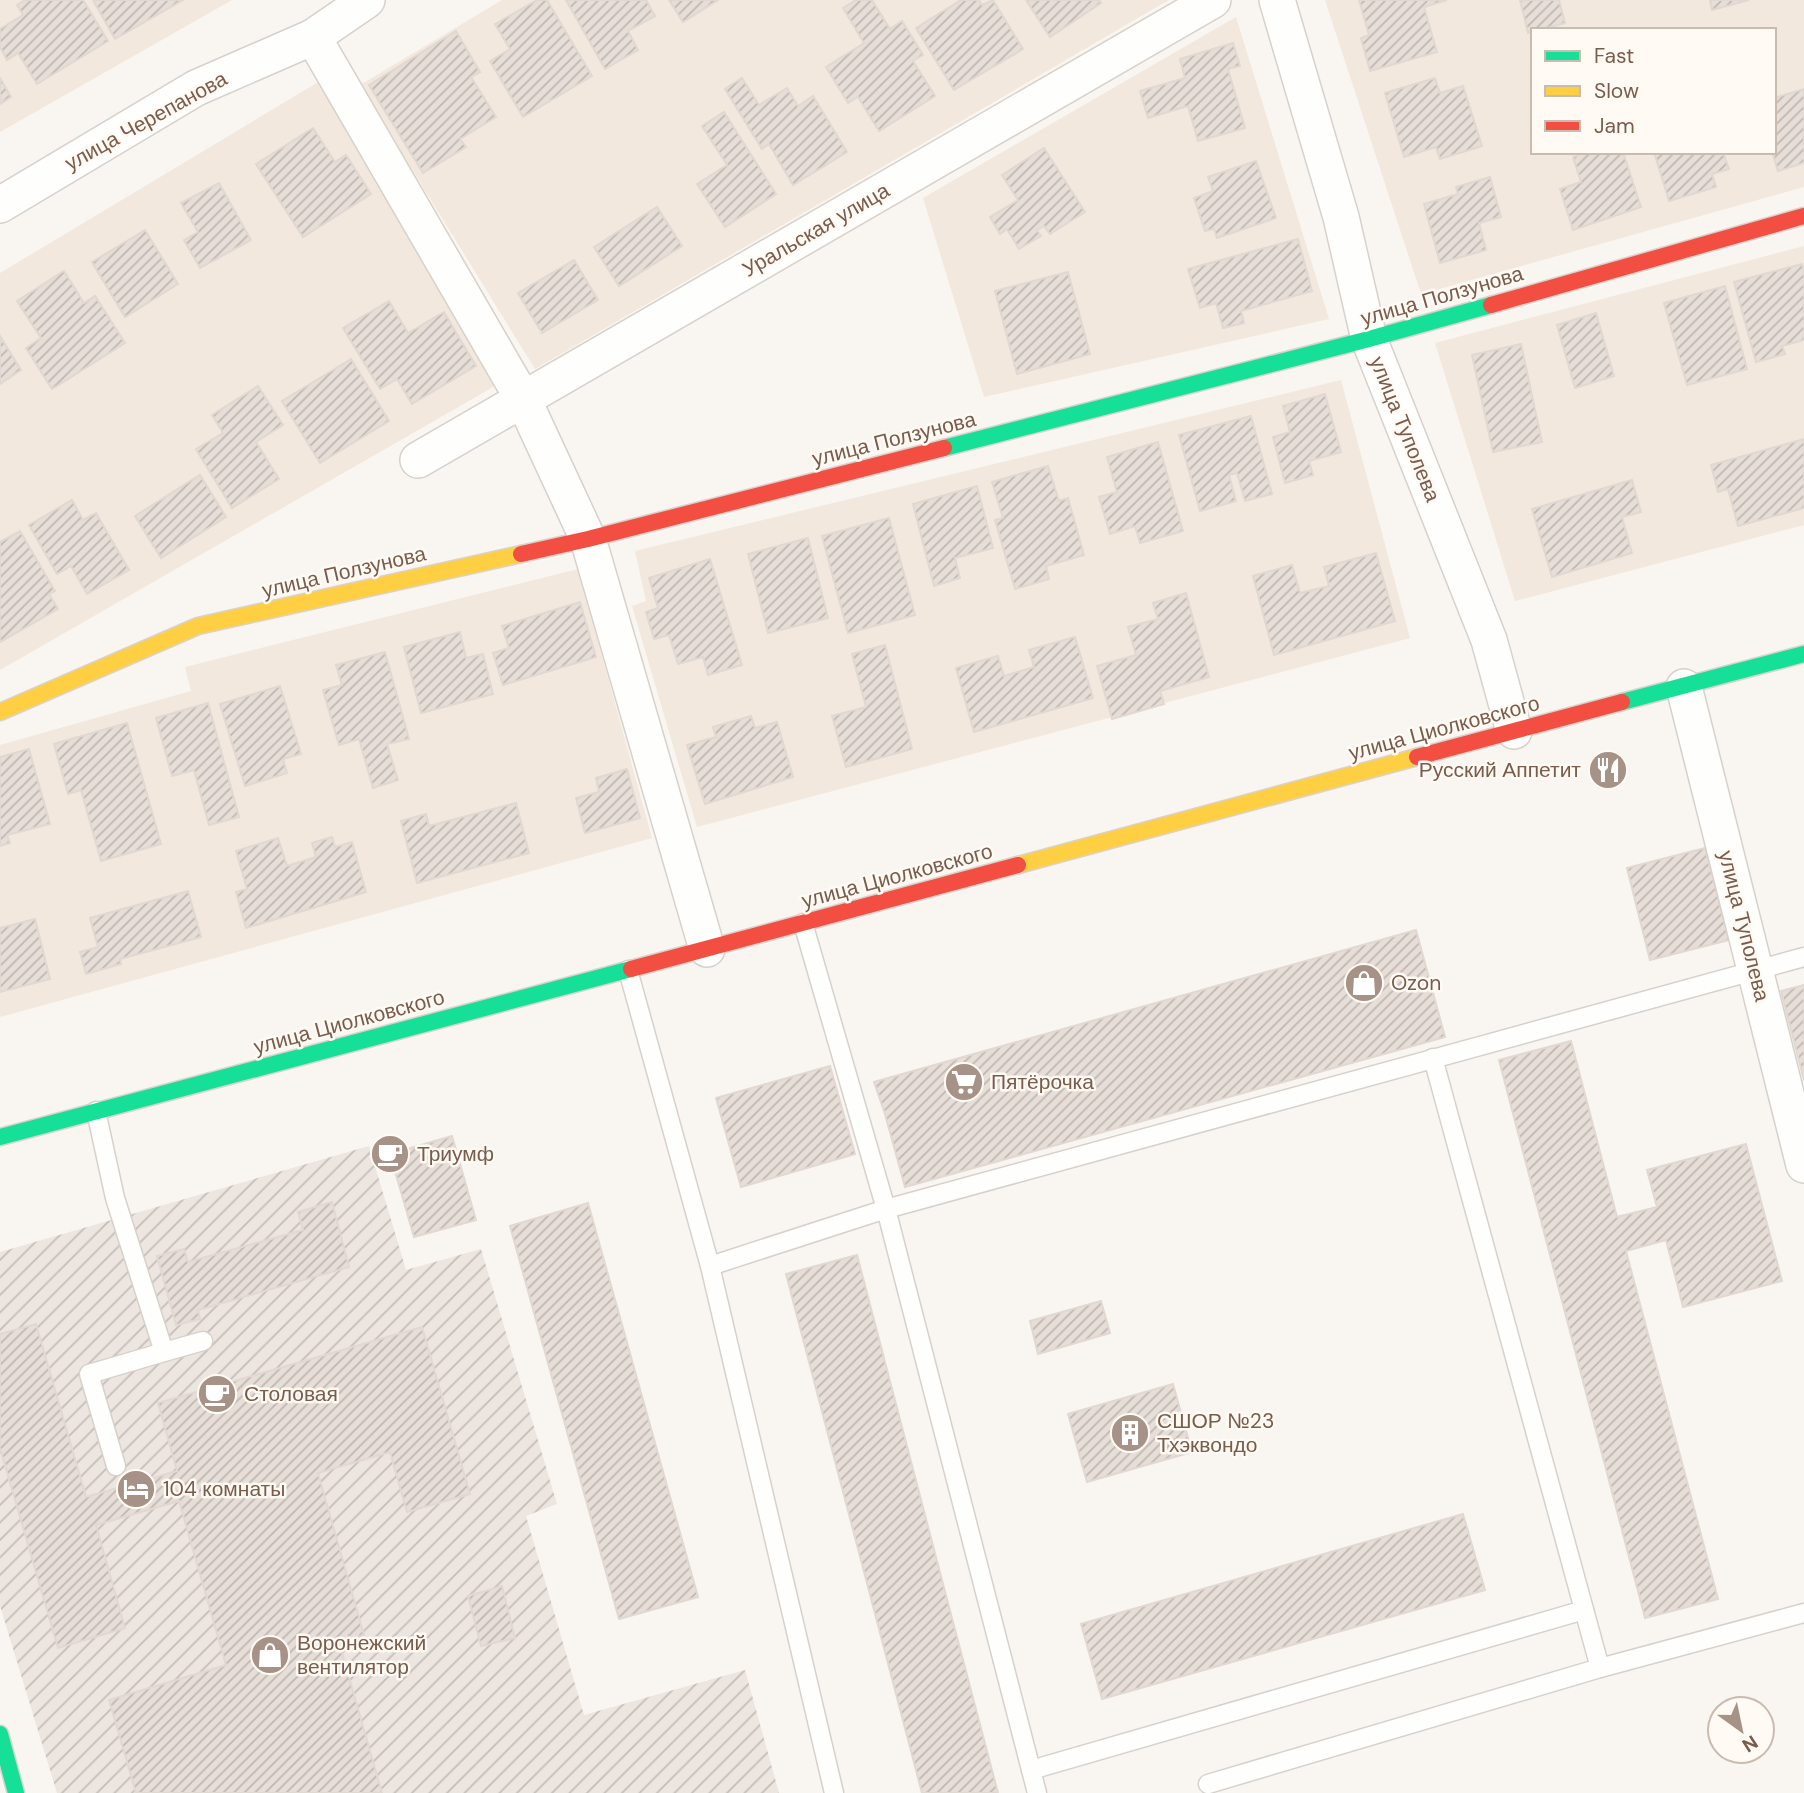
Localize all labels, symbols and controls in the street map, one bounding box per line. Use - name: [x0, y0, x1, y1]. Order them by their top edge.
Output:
- legend: [1531, 28, 1776, 154]
- text: Fast: [1594, 42, 1634, 70]
- street label: улица Черепанова: [60, 65, 232, 177]
- text: Slow: [1594, 77, 1639, 105]
- text: Jam: [1594, 112, 1635, 140]
- street label: Уральская улица: [737, 176, 895, 283]
- street label: улица Ползунова: [1358, 259, 1527, 333]
- street label: улица Туполева: [1363, 352, 1447, 506]
- street label: улица Ползунова: [809, 405, 979, 473]
- street label: улица Ползунова: [259, 539, 429, 604]
- street label: улица Циолковского: [1345, 689, 1543, 767]
- restaurant icon: Русский Аппетит: [1587, 749, 1629, 791]
- place label: Русский Аппетит: [1419, 756, 1581, 784]
- street label: улица Циолковского: [798, 837, 996, 915]
- street label: улица Туполева: [1712, 848, 1776, 1005]
- shop icon: Ozon: [1343, 962, 1385, 1004]
- place label: Ozon: [1391, 969, 1441, 997]
- street label: улица Циолковского: [250, 983, 448, 1061]
- supermarket icon: Пятёрочка: [943, 1061, 985, 1103]
- place label: Пятёрочка: [991, 1068, 1094, 1096]
- cafe icon: Триумф: [369, 1133, 411, 1175]
- place label: Триумф: [417, 1140, 494, 1168]
- cafe icon: Столовая: [196, 1373, 238, 1415]
- place label: Столовая: [244, 1380, 338, 1408]
- place label: СШОР №23 Тхэквондо: [1157, 1407, 1274, 1459]
- building icon: СШОР №23 Тхэквондо: [1109, 1412, 1151, 1454]
- hotel icon: 104 комнаты: [115, 1468, 157, 1510]
- place label: 104 комнаты: [163, 1475, 285, 1503]
- place label: Воронежский вентилятор: [297, 1629, 426, 1681]
- shop icon: Воронежский вентилятор: [249, 1634, 291, 1676]
- north arrow: [1706, 1695, 1776, 1765]
- text: N: [1737, 1730, 1763, 1758]

